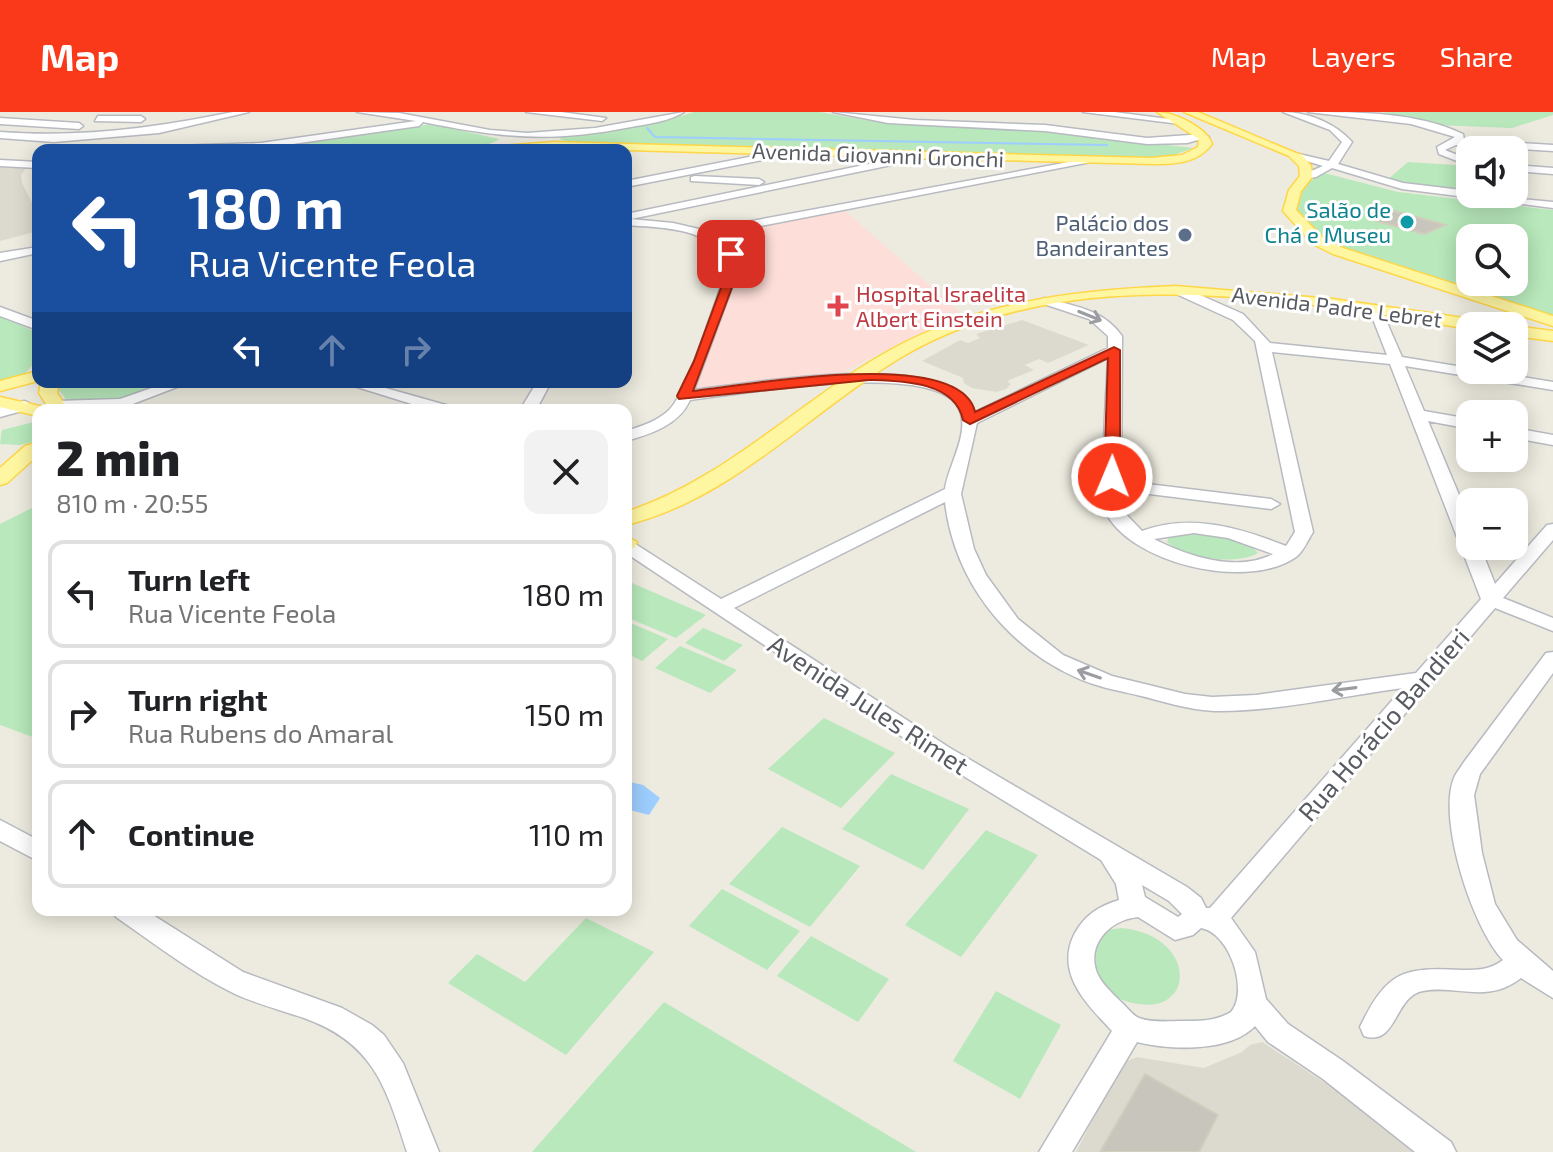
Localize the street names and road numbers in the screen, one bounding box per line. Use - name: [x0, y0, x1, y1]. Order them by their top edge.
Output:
- street label: Avenida Giovanni Gronchi: [752, 137, 1004, 171]
- street label: Avenida Padre Lebret: [1230, 280, 1444, 332]
- street label: Rua Horácio Bandieri: [1291, 621, 1475, 827]
- street label: Avenida Jules Rimet: [763, 628, 975, 780]

